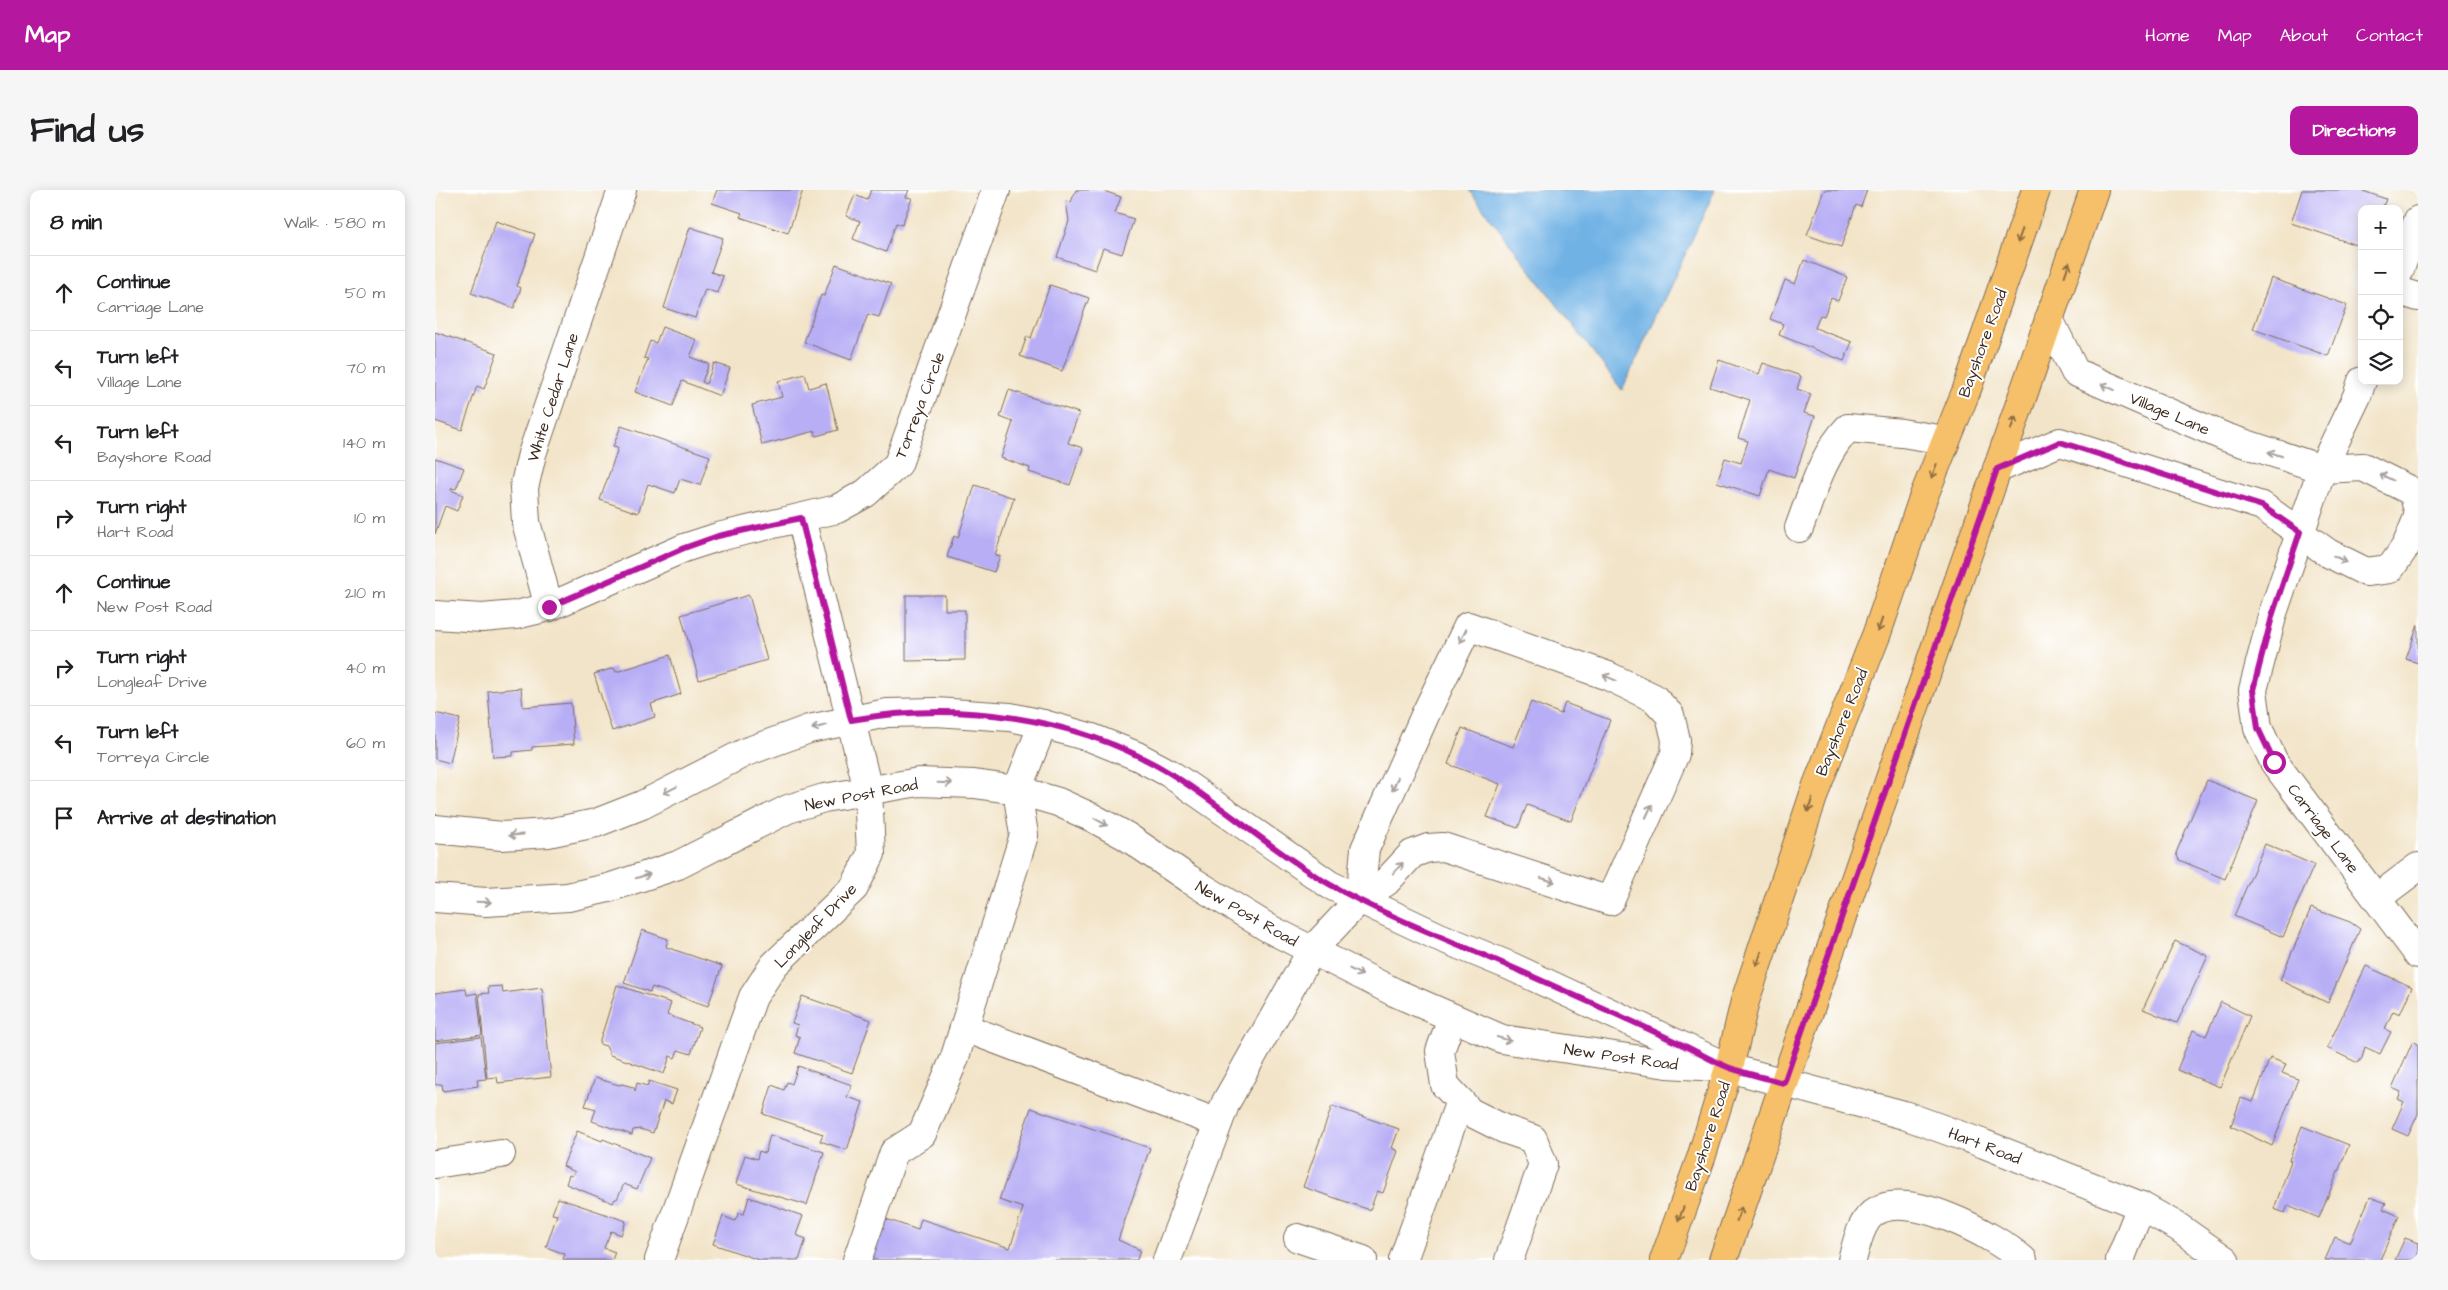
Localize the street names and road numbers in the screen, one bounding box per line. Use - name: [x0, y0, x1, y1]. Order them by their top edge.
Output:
- street label: Bayshore Road: [1953, 286, 2014, 401]
- street label: White Cedar Lane: [522, 330, 584, 465]
- street label: Torreya Circle: [890, 349, 951, 462]
- street label: Village Lane: [2126, 387, 2213, 442]
- street label: Bayshore Road: [1810, 665, 1874, 780]
- street label: New Post Road: [803, 773, 920, 817]
- street label: Carriage Lane: [2281, 779, 2364, 879]
- street label: New Post Road: [1191, 876, 1302, 952]
- street label: Longleaf Drive: [770, 878, 863, 974]
- street label: New Post Road: [1562, 1038, 1679, 1076]
- street label: Bayshore Road: [1680, 1079, 1737, 1194]
- street label: Hart Road: [1945, 1122, 2024, 1170]

